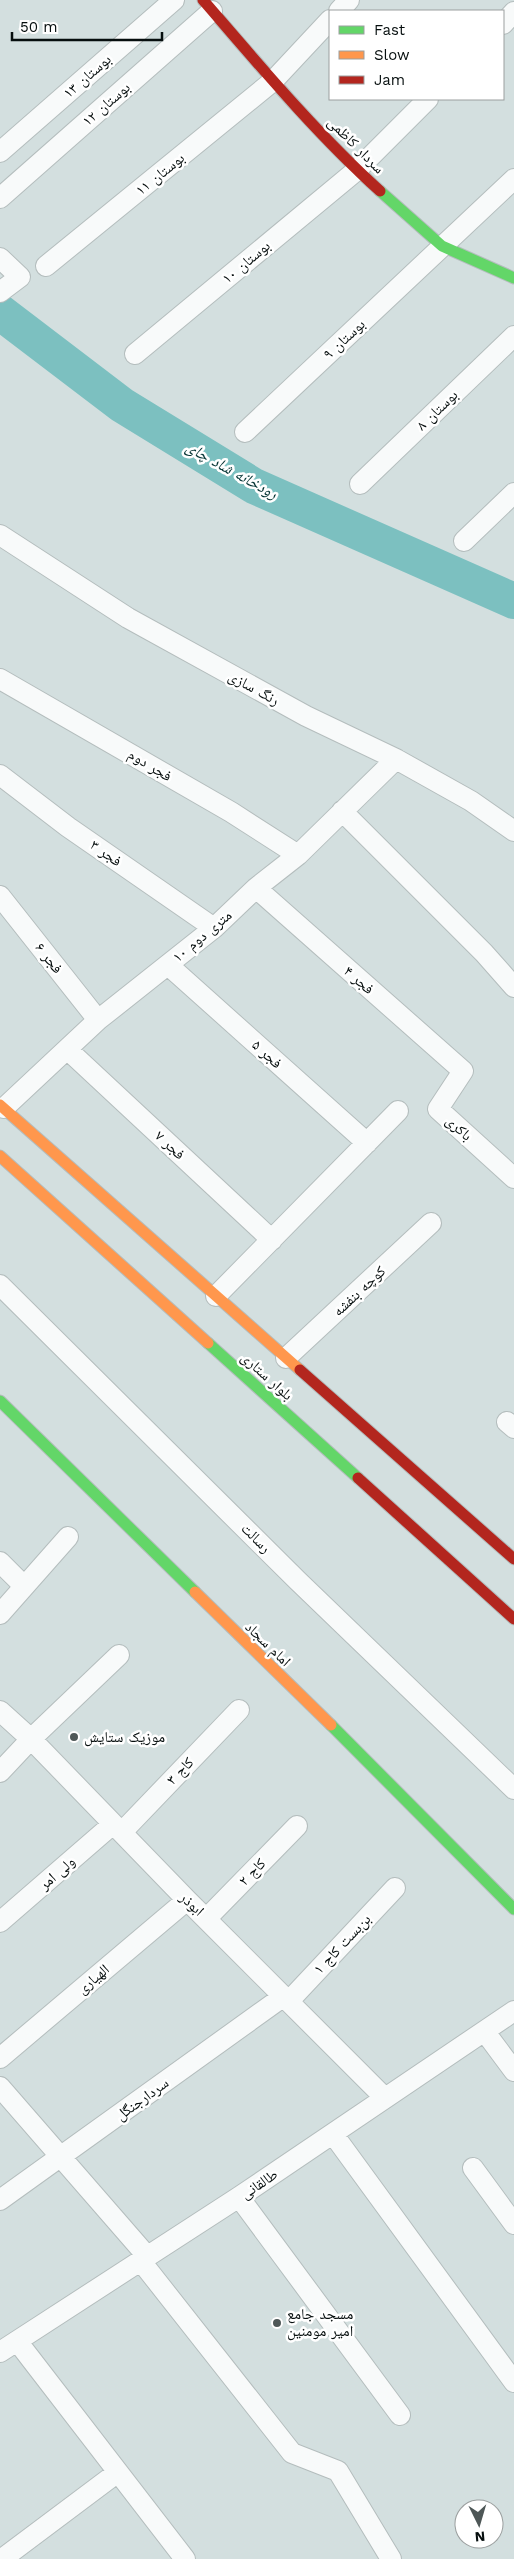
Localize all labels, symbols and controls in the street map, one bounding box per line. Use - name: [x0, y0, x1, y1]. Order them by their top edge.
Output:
- scale bar: [12, 10, 162, 42]
- legend: [329, 10, 504, 100]
- text: 50 m: [20, 18, 57, 36]
- text: Fast: [374, 21, 406, 39]
- text: Slow: [374, 46, 410, 64]
- street label: بوستان ۱۳: [59, 50, 115, 102]
- text: Jam: [374, 71, 405, 89]
- street label: بوستان ۱۲: [78, 78, 134, 130]
- street label: سردار کاظمی: [323, 113, 388, 178]
- street label: بوستان ۱۱: [132, 149, 189, 200]
- street label: بوستان ۱۰: [218, 237, 274, 288]
- street label: بوستان ۹: [319, 315, 369, 364]
- street label: بوستان ۸: [412, 386, 462, 435]
- water label: رودخانه شاد چای: [182, 437, 281, 504]
- street label: رنگ سازی: [225, 667, 283, 710]
- street label: فجر دوم: [124, 745, 175, 786]
- street label: فجر ۳: [87, 836, 125, 870]
- street label: ۱۰ متری دوم: [169, 906, 236, 967]
- street label: فجر ۶: [31, 939, 67, 977]
- street label: فجر ۴: [340, 962, 378, 998]
- street label: فجر ۵: [248, 1036, 286, 1072]
- street label: باکری: [441, 1111, 476, 1145]
- street label: فجر ۷: [151, 1127, 189, 1163]
- street label: کوچه بنفشه: [329, 1262, 389, 1320]
- street label: بلوار ستاری: [237, 1348, 297, 1405]
- street label: رسالت: [237, 1519, 275, 1557]
- street label: امام سجاد: [241, 1618, 295, 1671]
- place label: موزیک ستایش: [84, 1728, 165, 1747]
- marker: موزیک ستایش: [68, 1731, 80, 1743]
- street label: کاج ۳: [163, 1753, 198, 1789]
- street label: ولی امر: [34, 1852, 79, 1895]
- street label: کاج ۲: [235, 1854, 270, 1890]
- street label: ابوذر: [175, 1888, 208, 1920]
- street label: بن‌بست کاج ۱: [310, 1910, 375, 1979]
- street label: الهیاری: [73, 1960, 113, 1998]
- street label: سردارجنگل: [112, 2074, 173, 2125]
- street label: طالقانی: [237, 2165, 282, 2204]
- place label: مسجد جامع امیر مومنین: [287, 2305, 353, 2341]
- marker: مسجد جامع امیر مومنین: [271, 2317, 283, 2329]
- north arrow: [454, 2499, 504, 2549]
- text: N: [474, 2529, 486, 2545]

